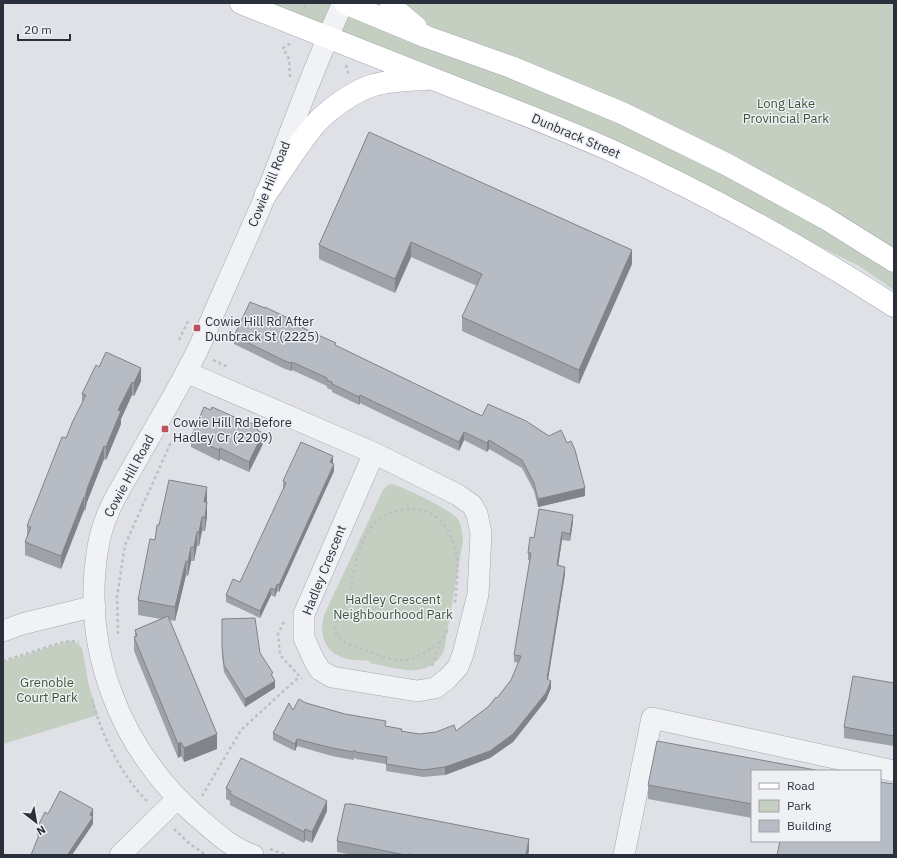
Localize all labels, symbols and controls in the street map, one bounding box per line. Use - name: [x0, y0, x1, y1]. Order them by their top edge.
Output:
- scale bar: [18, 16, 70, 42]
- text: 20 m: [24, 22, 52, 37]
- park label: Long Lake Provincial Park: [743, 95, 829, 127]
- street label: Dunbrack Street: [529, 110, 623, 162]
- street label: Cowie Hill Road: [244, 139, 294, 229]
- place label: Cowie Hill Rd After Dunbrack St (2225): [205, 313, 319, 345]
- marker: Cowie Hill Rd After Dunbrack St (2225): [192, 323, 202, 333]
- place label: Cowie Hill Rd Before Hadley Cr (2209): [173, 414, 292, 446]
- marker: Cowie Hill Rd Before Hadley Cr (2209): [160, 424, 170, 434]
- street label: Cowie Hill Road: [100, 432, 158, 520]
- street label: Hadley Crescent: [298, 522, 350, 618]
- park label: Hadley Crescent Neighbourhood Park: [333, 591, 453, 623]
- park label: Grenoble Court Park: [16, 674, 78, 706]
- legend: [751, 770, 881, 842]
- text: Road: [787, 778, 815, 793]
- text: Park: [787, 798, 812, 813]
- north arrow: [16, 802, 56, 842]
- text: Building: [787, 818, 832, 833]
- text: N: [34, 823, 48, 839]

